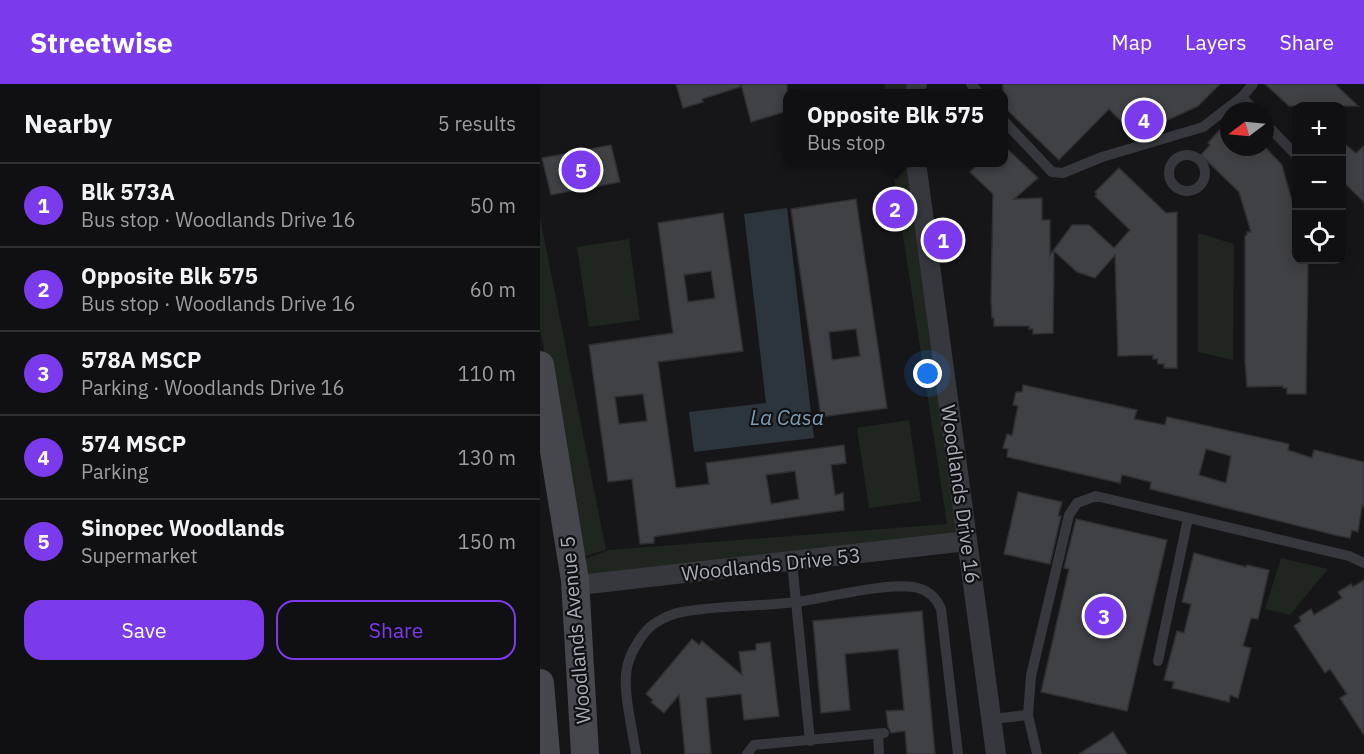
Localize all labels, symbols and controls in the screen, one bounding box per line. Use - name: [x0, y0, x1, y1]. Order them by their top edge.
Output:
- text: Streetwise: [30, 24, 173, 61]
- text: Map: [1112, 28, 1152, 56]
- text: Layers: [1185, 28, 1247, 56]
- text: Share: [1280, 28, 1334, 56]
- popup: [783, 89, 1008, 167]
- pin: 4: [1124, 98, 1164, 142]
- text: Opposite Blk 575: [807, 100, 984, 129]
- north arrow: [1220, 102, 1274, 156]
- map controls: [1292, 102, 1346, 264]
- button: +: [1292, 102, 1346, 156]
- text: Nearby: [24, 106, 112, 140]
- text: 5 results: [438, 110, 516, 137]
- text: Bus stop: [807, 129, 885, 156]
- pin: 5: [562, 148, 600, 193]
- button: −: [1292, 156, 1346, 210]
- text: Blk 573A: [81, 177, 175, 206]
- pin: 2: [876, 186, 914, 232]
- text: 1: [38, 192, 50, 219]
- text: 50 m: [470, 192, 516, 219]
- text: Bus stop · Woodlands Drive 16: [81, 206, 355, 233]
- button: locate: [1292, 210, 1346, 264]
- pin: 1: [924, 218, 962, 262]
- text: Opposite Blk 575: [81, 261, 258, 290]
- text: 2: [38, 276, 50, 303]
- text: 60 m: [470, 276, 516, 303]
- text: Bus stop · Woodlands Drive 16: [81, 290, 355, 317]
- text: 578A MSCP: [81, 345, 201, 374]
- your location: [913, 359, 942, 388]
- text: 3: [38, 360, 50, 387]
- text: 110 m: [458, 360, 516, 387]
- text: Parking · Woodlands Drive 16: [81, 374, 345, 401]
- water label: La Casa: [750, 403, 824, 431]
- street label: Woodlands Drive 16: [935, 403, 987, 585]
- text: 574 MSCP: [81, 429, 186, 458]
- text: 4: [38, 444, 50, 471]
- text: 130 m: [458, 444, 516, 471]
- text: Parking: [81, 458, 148, 485]
- text: Sinopec Woodlands: [81, 513, 285, 542]
- text: 5: [38, 528, 50, 555]
- text: 150 m: [458, 528, 516, 555]
- street label: Woodlands Avenue 5: [553, 535, 597, 725]
- street label: Woodlands Drive 53: [680, 541, 862, 587]
- text: Supermarket: [81, 542, 198, 569]
- pin: 3: [1084, 594, 1124, 638]
- button: Save: [24, 600, 264, 660]
- button: Share: [276, 600, 516, 660]

